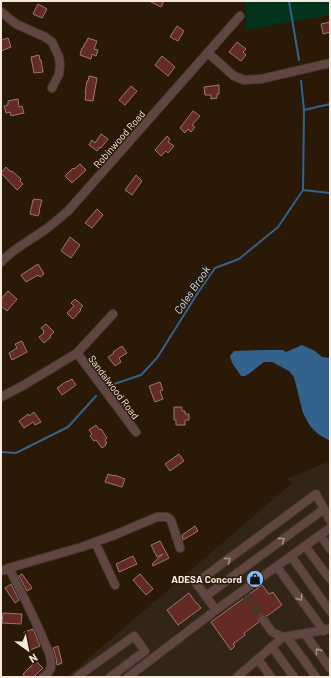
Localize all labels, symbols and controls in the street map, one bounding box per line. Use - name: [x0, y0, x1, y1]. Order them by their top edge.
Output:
- street label: Robinwood Road: [91, 108, 147, 170]
- water label: Coles Brook: [171, 263, 213, 316]
- street label: Sandalwood Road: [86, 353, 142, 421]
- one-way arrow: [278, 538, 285, 545]
- one-way arrow: [223, 558, 230, 565]
- shop icon: ADESA Concord: [245, 569, 265, 589]
- place label: ADESA Concord: [171, 573, 242, 585]
- one-way arrow: [295, 594, 302, 601]
- north arrow: [8, 630, 48, 670]
- one-way arrow: [315, 648, 322, 655]
- text: N: [27, 651, 40, 666]

